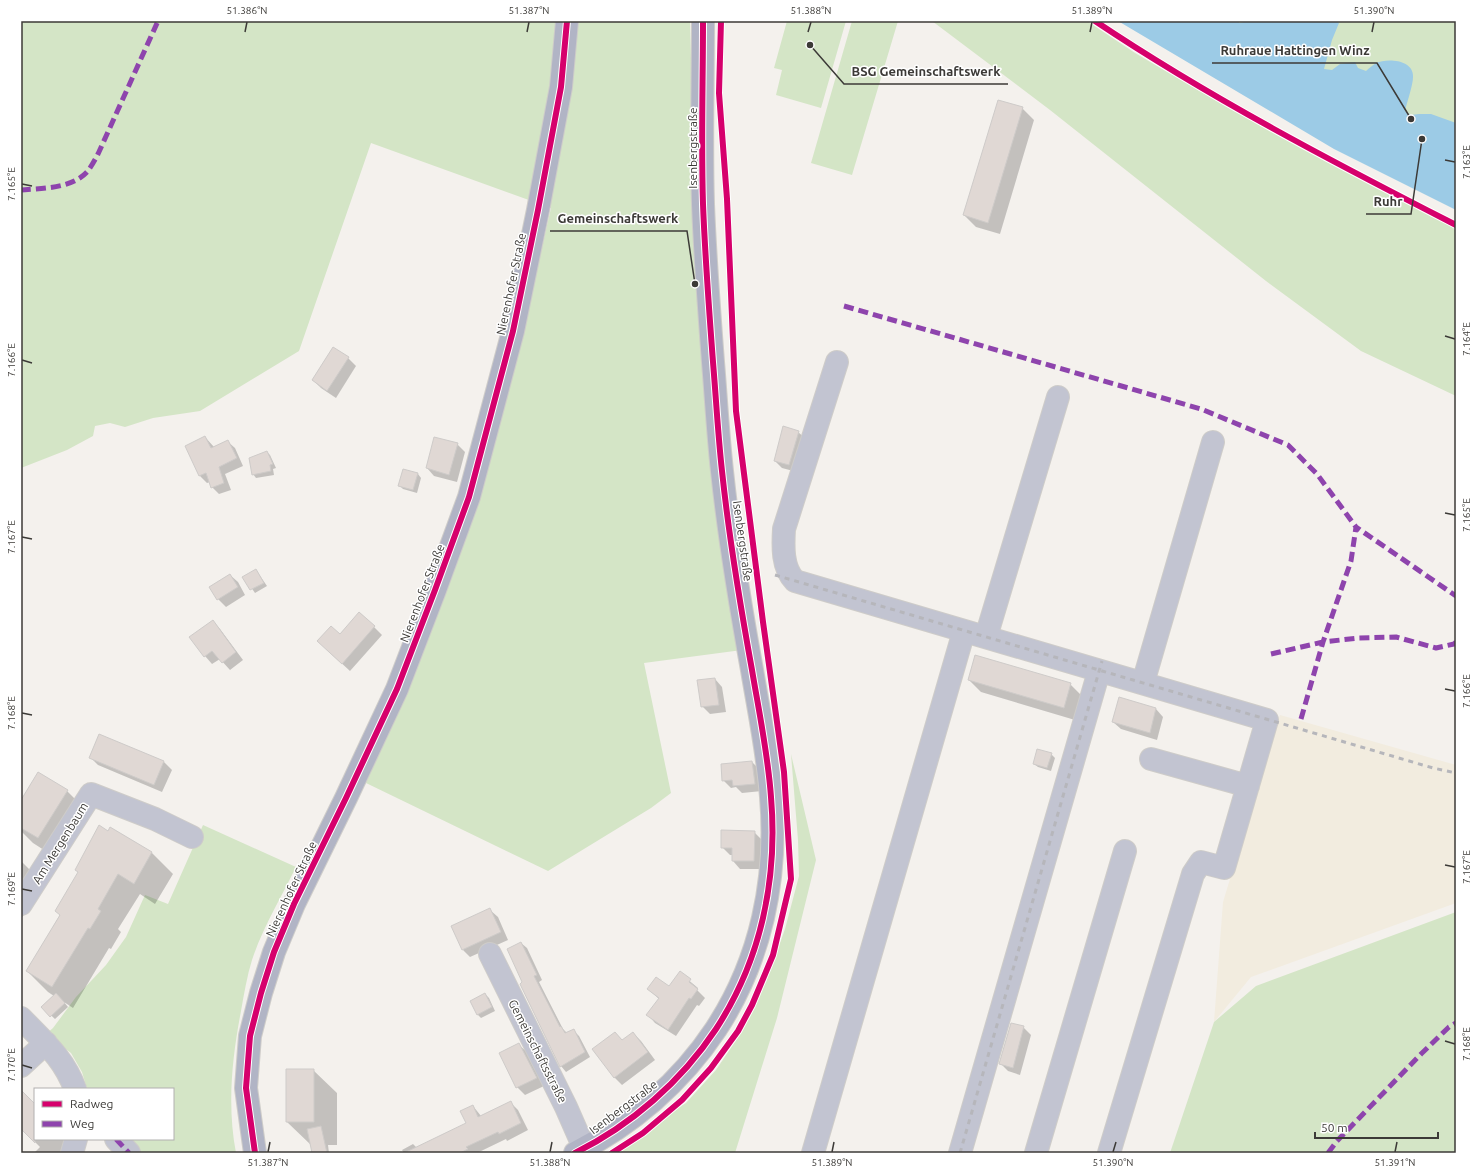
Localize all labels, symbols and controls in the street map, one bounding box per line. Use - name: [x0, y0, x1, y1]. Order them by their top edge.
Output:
- text: 51.386°N: [226, 5, 268, 16]
- text: 51.387°N: [508, 5, 550, 16]
- text: 51.388°N: [790, 5, 832, 16]
- text: 51.389°N: [1071, 5, 1113, 16]
- text: 51.390°N: [1353, 5, 1395, 16]
- callout: Ruhraue Hattingen Winz: [1212, 38, 1377, 63]
- text: Ruhraue Hattingen Winz: [1220, 43, 1370, 57]
- callout: BSG Gemeinschaftswerk: [844, 59, 1008, 84]
- text: BSG Gemeinschaftswerk: [852, 64, 1001, 78]
- street label: Isenbergstraße: [686, 107, 699, 189]
- text: 7.163°E: [1461, 145, 1472, 179]
- text: 7.165°E: [6, 167, 17, 201]
- callout: Ruhr: [1366, 189, 1411, 214]
- text: Ruhr: [1374, 194, 1403, 208]
- callout: Gemeinschaftswerk: [550, 206, 687, 231]
- text: Gemeinschaftswerk: [558, 211, 679, 225]
- street label: Nierenhofer Straße: [494, 232, 528, 336]
- text: 7.164°E: [1461, 322, 1472, 356]
- text: 7.166°E: [6, 343, 17, 377]
- text: 7.165°E: [1461, 498, 1472, 532]
- street label: Isenbergstraße: [731, 500, 755, 582]
- text: 7.167°E: [6, 520, 17, 554]
- street label: Nierenhofer Straße: [397, 542, 447, 644]
- text: 7.166°E: [1461, 674, 1472, 708]
- text: 7.168°E: [6, 696, 17, 730]
- street label: Am Mergenbaum: [30, 800, 90, 886]
- street label: Nierenhofer Straße: [263, 839, 319, 939]
- text: 7.167°E: [1461, 850, 1472, 884]
- text: 7.169°E: [6, 872, 17, 906]
- street label: Gemeinschaftsstraße: [506, 997, 570, 1105]
- text: 7.168°E: [1461, 1027, 1472, 1061]
- text: 7.170°E: [6, 1048, 17, 1082]
- street label: Isenbergstraße: [587, 1077, 659, 1137]
- legend: [34, 1088, 174, 1140]
- text: Radweg: [70, 1097, 113, 1110]
- scale bar: [1315, 1114, 1438, 1140]
- text: Weg: [70, 1117, 94, 1130]
- text: 50 m: [1321, 1121, 1348, 1134]
- text: 51.387°N: [247, 1157, 289, 1168]
- text: 51.388°N: [529, 1157, 571, 1168]
- text: 51.389°N: [811, 1157, 853, 1168]
- text: 51.390°N: [1092, 1157, 1134, 1168]
- text: 51.391°N: [1374, 1157, 1416, 1168]

